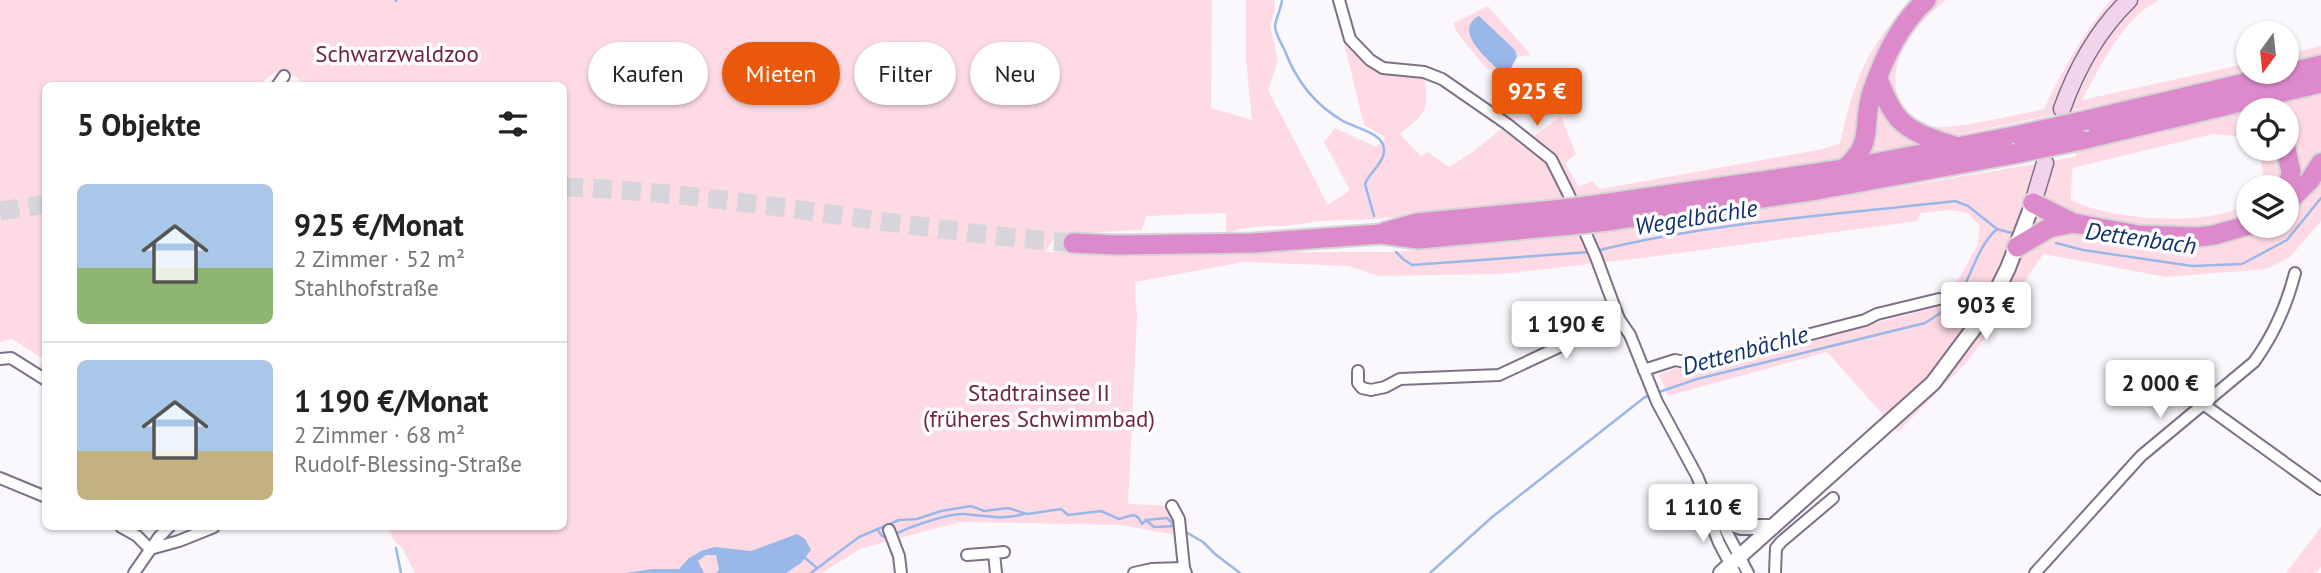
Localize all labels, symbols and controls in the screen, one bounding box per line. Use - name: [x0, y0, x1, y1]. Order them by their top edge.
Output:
- north arrow: [2236, 21, 2300, 84]
- map controls: [2236, 21, 2299, 238]
- park label: Schwarzwaldzoo: [315, 39, 479, 68]
- chip: Kaufen: [588, 42, 708, 105]
- chip: Mieten: [722, 42, 840, 105]
- chip: Filter: [854, 42, 956, 105]
- chip: Neu: [970, 42, 1060, 105]
- pin: 925 €: [1488, 68, 1586, 128]
- text: 925 €: [1508, 76, 1566, 105]
- button: locate: [2236, 98, 2299, 161]
- text: 5 Objekte: [77, 105, 201, 144]
- icon: filters: [494, 105, 532, 143]
- button: layers: [2236, 175, 2299, 238]
- water label: Wegelbächle: [1633, 192, 1759, 242]
- text: 925 €/Monat: [294, 205, 464, 244]
- icon: home: [133, 212, 217, 296]
- water label: Dettenbach: [2084, 215, 2198, 261]
- text: 2 Zimmer · 52 m²: [294, 244, 465, 273]
- text: Stahlhofstraße: [294, 273, 439, 302]
- pin: 903 €: [1937, 282, 2035, 342]
- text: 903 €: [1957, 290, 2015, 319]
- pin: 1 190 €: [1501, 302, 1631, 361]
- text: 1 190 €: [1528, 309, 1604, 338]
- water label: Dettenbächle: [1679, 318, 1811, 382]
- pin: 2 000 €: [2095, 360, 2225, 420]
- text: 2 000 €: [2122, 368, 2198, 397]
- park label: Stadtrainsee II (früheres Schwimmbad): [923, 378, 1155, 433]
- text: 1 190 €/Monat: [294, 381, 488, 420]
- icon: home: [133, 388, 217, 472]
- text: 2 Zimmer · 68 m²: [294, 420, 465, 449]
- text: Rudolf-Blessing-Straße: [294, 449, 522, 478]
- pin: 1 110 €: [1638, 484, 1768, 544]
- text: 1 110 €: [1665, 492, 1741, 521]

